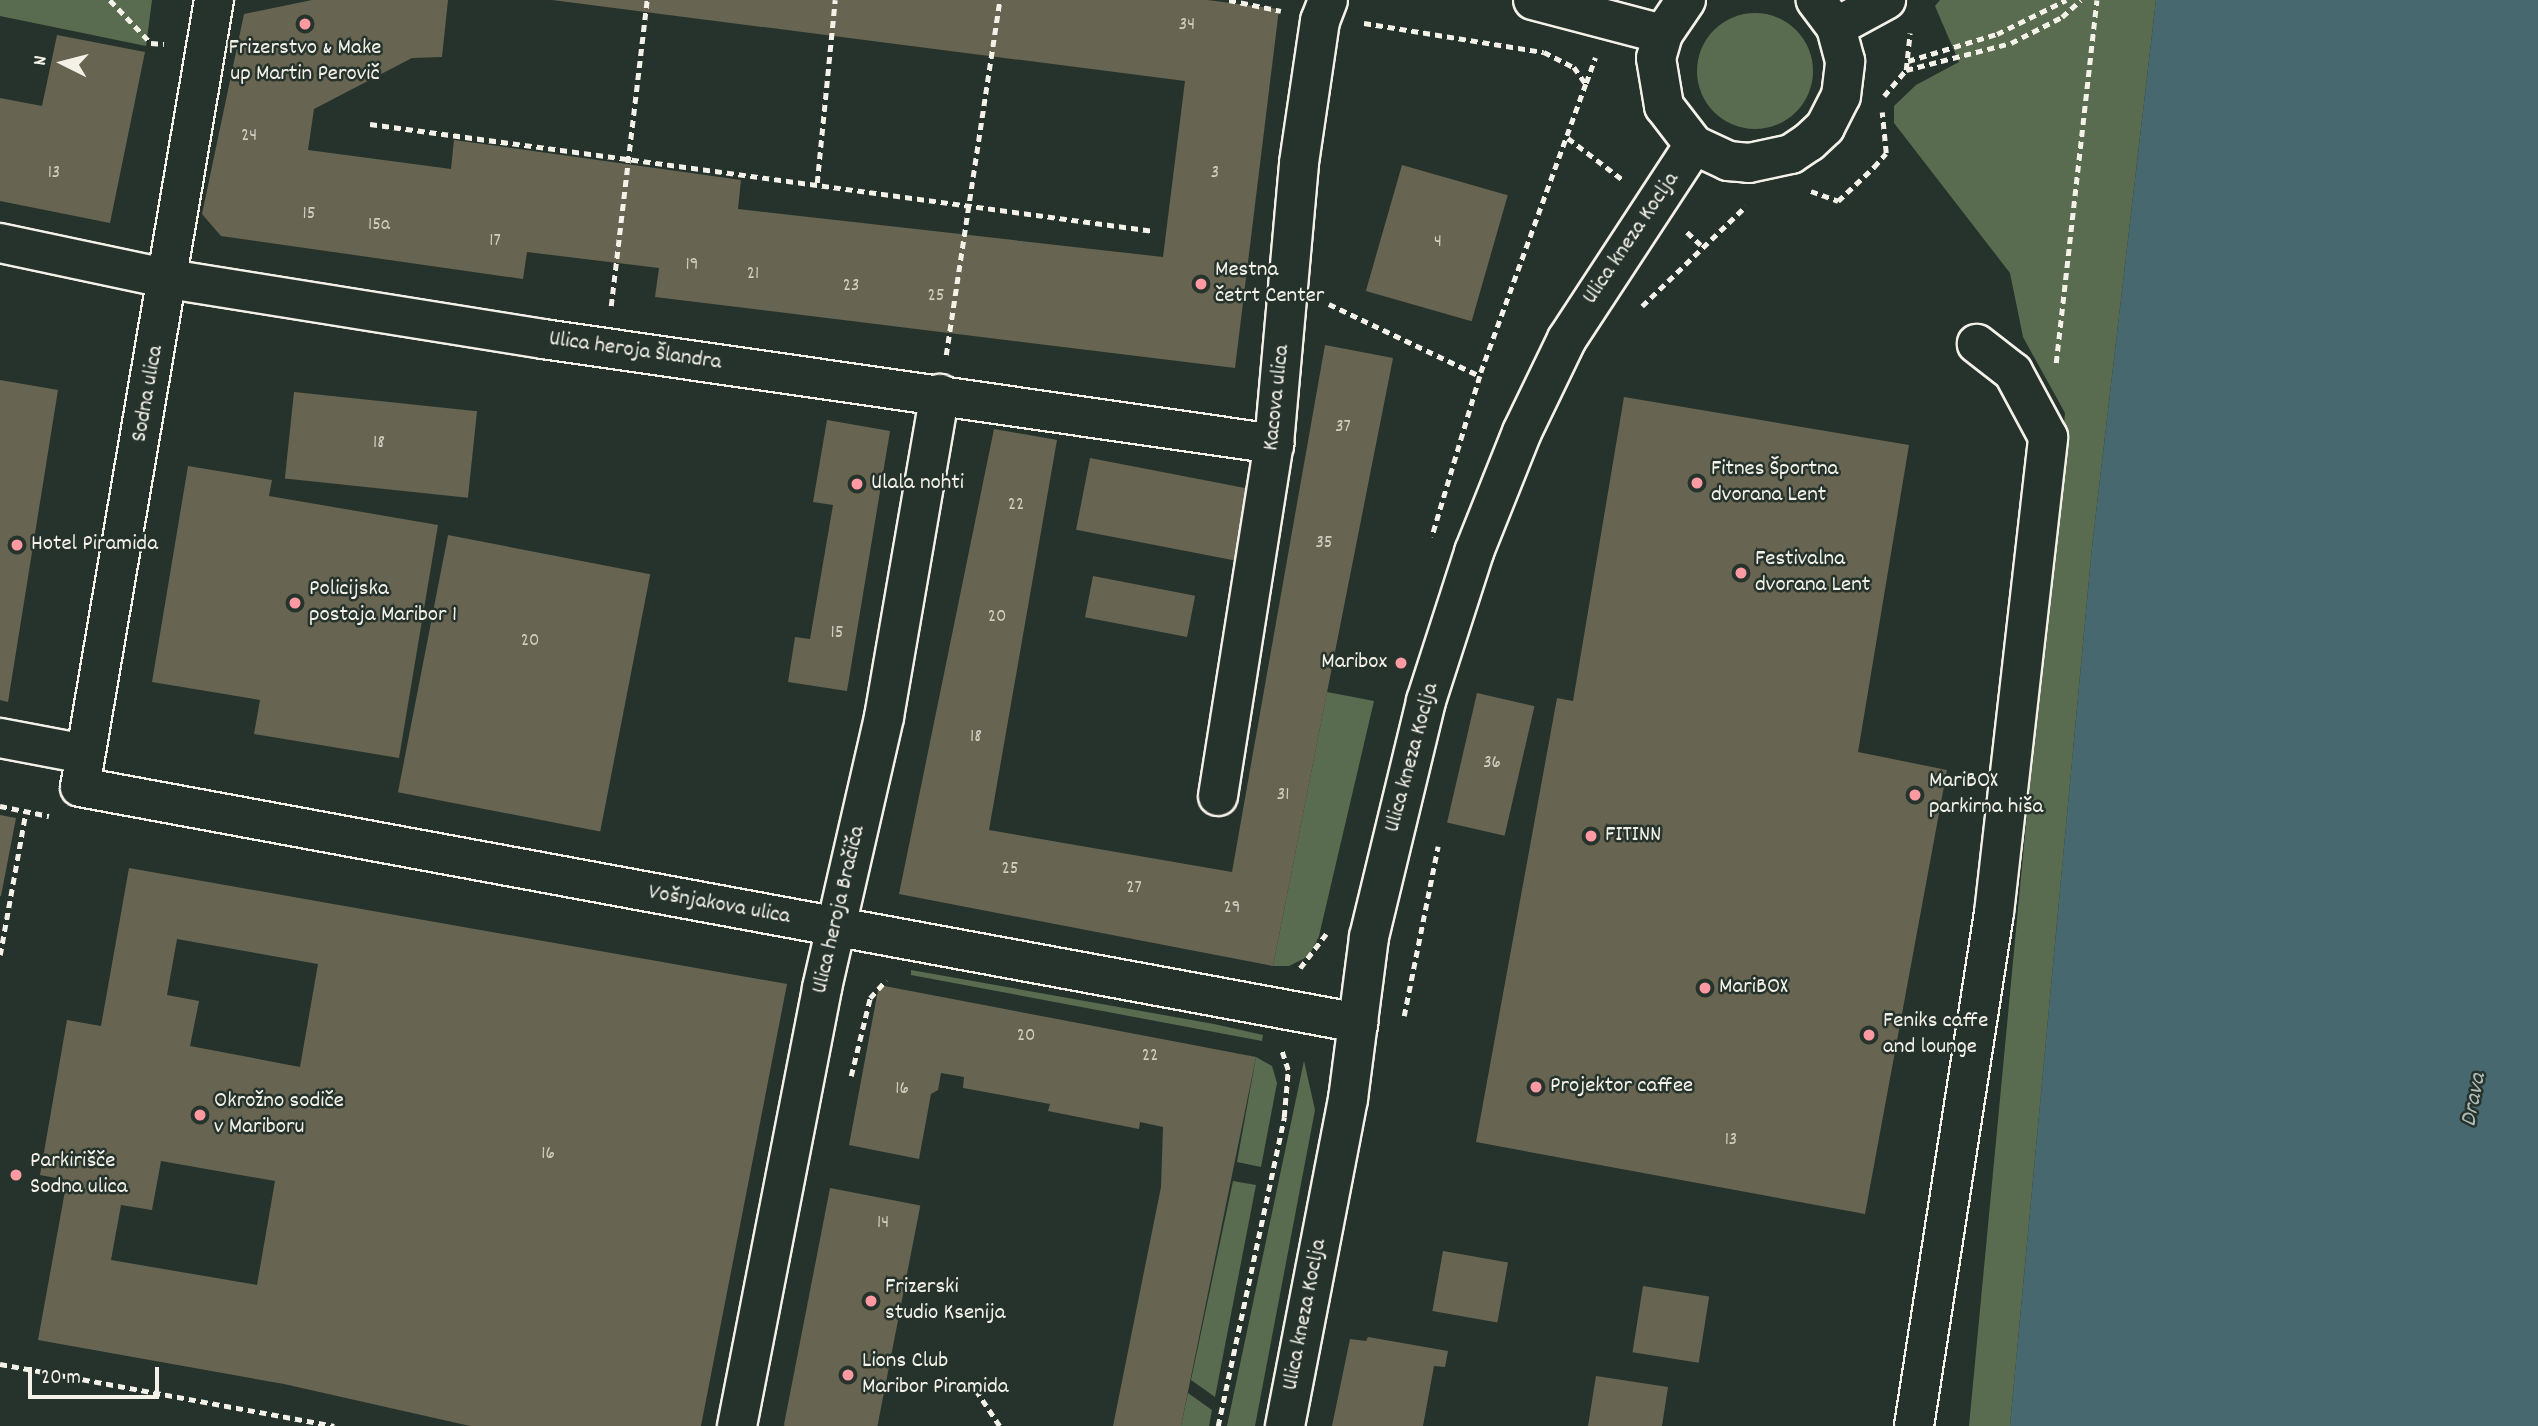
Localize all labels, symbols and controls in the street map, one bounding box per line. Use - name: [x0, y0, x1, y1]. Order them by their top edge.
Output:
- house number: 34: [1179, 15, 1195, 37]
- marker: Frizerstvo & Make up Martin Perovič: [297, 16, 313, 32]
- north arrow: [28, 28, 98, 98]
- place label: Frizerstvo & Make up Martin Perovič: [229, 35, 381, 89]
- text: N: [28, 55, 56, 67]
- house number: 24: [241, 126, 257, 148]
- house number: 13: [48, 163, 60, 185]
- house number: 3: [1211, 163, 1219, 185]
- street label: Ulica kneza Koclja: [1578, 168, 1686, 310]
- house number: 15: [303, 204, 315, 226]
- house number: 15a: [368, 215, 390, 237]
- house number: 17: [489, 231, 501, 253]
- house number: 4: [1434, 232, 1442, 254]
- house number: 19: [686, 255, 698, 277]
- place label: Mestna četrt Center: [1215, 257, 1324, 311]
- house number: 21: [747, 264, 759, 286]
- house number: 23: [843, 276, 859, 298]
- marker: Mestna četrt Center: [1193, 276, 1209, 292]
- house number: 25: [927, 286, 945, 308]
- street label: Ulica heroja Šlandra: [547, 326, 723, 378]
- street label: Sodna ulica: [127, 344, 171, 444]
- street label: Kacova ulica: [1259, 344, 1297, 452]
- house number: 37: [1335, 417, 1351, 439]
- house number: 18: [373, 433, 385, 455]
- place label: Fitnes Športna dvorana Lent: [1711, 456, 1838, 510]
- place label: Ulala nohti: [871, 470, 964, 498]
- marker: Fitnes Športna dvorana Lent: [1689, 475, 1705, 491]
- marker: Ulala nohti: [849, 476, 865, 492]
- house number: 22: [1008, 495, 1024, 517]
- place label: Hotel Piramida: [31, 531, 158, 559]
- house number: 35: [1315, 533, 1333, 555]
- marker: Hotel Piramida: [9, 537, 25, 553]
- place label: Festivalna dvorana Lent: [1755, 546, 1870, 600]
- marker: Festivalna dvorana Lent: [1733, 565, 1749, 581]
- place label: Policijska postaja Maribor 1: [309, 576, 457, 630]
- marker: Policijska postaja Maribor 1: [287, 595, 303, 611]
- house number: 20: [988, 607, 1006, 629]
- house number: 15: [831, 623, 843, 645]
- house number: 20: [521, 631, 539, 653]
- place label: Maribox: [1321, 649, 1387, 677]
- marker: Maribox: [1393, 655, 1409, 671]
- street label: Ulica kneza Koclja: [1380, 680, 1446, 836]
- house number: 18: [970, 727, 982, 749]
- house number: 36: [1483, 753, 1501, 775]
- place label: MariBOX parkirna hiša: [1929, 768, 2043, 822]
- house number: 31: [1277, 785, 1289, 807]
- marker: MariBOX parkirna hiša: [1907, 787, 1923, 803]
- place label: FITINN: [1605, 822, 1661, 850]
- street label: Ulica heroja Bračiča: [807, 823, 873, 997]
- marker: FITINN: [1583, 828, 1599, 844]
- house number: 25: [1001, 859, 1019, 881]
- house number: 27: [1126, 878, 1142, 900]
- street label: Vošnjakova ulica: [646, 880, 792, 932]
- house number: 29: [1223, 898, 1241, 920]
- place label: MariBOX: [1719, 974, 1788, 1002]
- marker: MariBOX: [1697, 980, 1713, 996]
- place label: Feniks caffe and lounge: [1883, 1008, 1988, 1062]
- house number: 20: [1017, 1026, 1035, 1048]
- marker: Feniks caffe and lounge: [1861, 1027, 1877, 1043]
- house number: 22: [1142, 1046, 1158, 1068]
- water label: Drava: [2456, 1071, 2494, 1129]
- place label: Projektor caffee: [1550, 1073, 1693, 1101]
- house number: 16: [895, 1079, 909, 1101]
- marker: Projektor caffee: [1528, 1079, 1544, 1095]
- place label: Okrožno sodiče v Mariboru: [214, 1088, 344, 1142]
- marker: Okrožno sodiče v Mariboru: [192, 1107, 208, 1123]
- house number: 13: [1725, 1130, 1737, 1152]
- house number: 16: [541, 1144, 555, 1166]
- place label: Parkirišče Sodna ulica: [30, 1148, 127, 1202]
- marker: Parkirišče Sodna ulica: [8, 1167, 24, 1183]
- house number: 14: [877, 1213, 889, 1235]
- street label: Ulica kneza Koclja: [1278, 1237, 1334, 1393]
- place label: Frizerski studio Ksenija: [885, 1274, 1006, 1328]
- marker: Frizerski studio Ksenija: [863, 1293, 879, 1309]
- place label: Lions Club Maribor Piramida: [862, 1348, 1009, 1402]
- scale bar: [32, 1352, 163, 1396]
- text: 20 m: [41, 1364, 81, 1394]
- marker: Lions Club Maribor Piramida: [840, 1367, 856, 1383]

